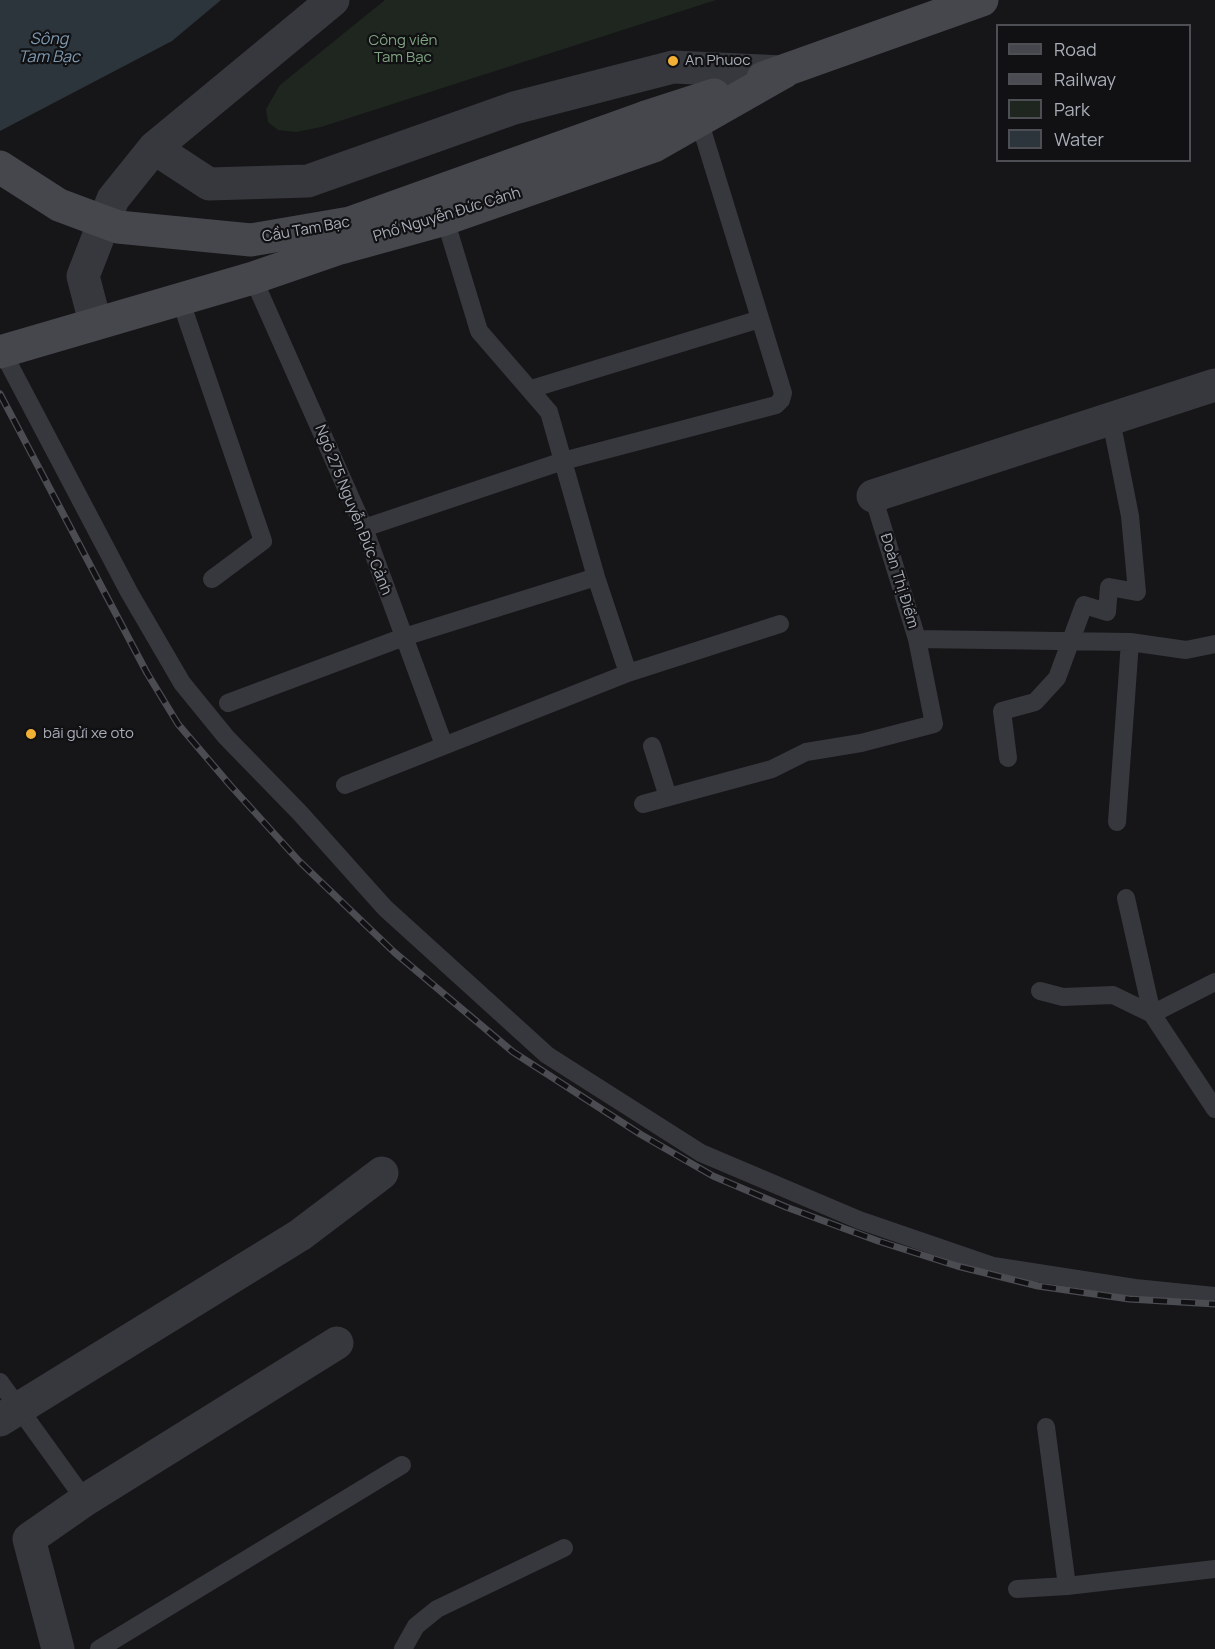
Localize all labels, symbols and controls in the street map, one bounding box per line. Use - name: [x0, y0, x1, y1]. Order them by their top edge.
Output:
- legend: [996, 24, 1191, 162]
- water label: Sông Tam Bạc: [18, 30, 80, 68]
- park label: Công viên Tam Bạc: [369, 32, 437, 67]
- text: Road: [1054, 37, 1097, 61]
- place label: An Phuoc: [685, 52, 750, 70]
- marker: An Phuoc: [666, 54, 680, 68]
- text: Railway: [1054, 67, 1116, 91]
- text: Park: [1054, 97, 1090, 121]
- text: Water: [1054, 127, 1104, 151]
- street label: Phố Nguyễn Đức Cảnh: [371, 184, 523, 246]
- street label: Cầu Tam Bạc: [261, 213, 351, 247]
- street label: Ngõ 275 Nguyễn Đức Cảnh: [311, 422, 395, 598]
- street label: Đoàn Thị Điểm: [876, 531, 922, 631]
- place label: bãi gửi xe oto: [43, 725, 134, 743]
- marker: bãi gửi xe oto: [24, 727, 38, 741]

